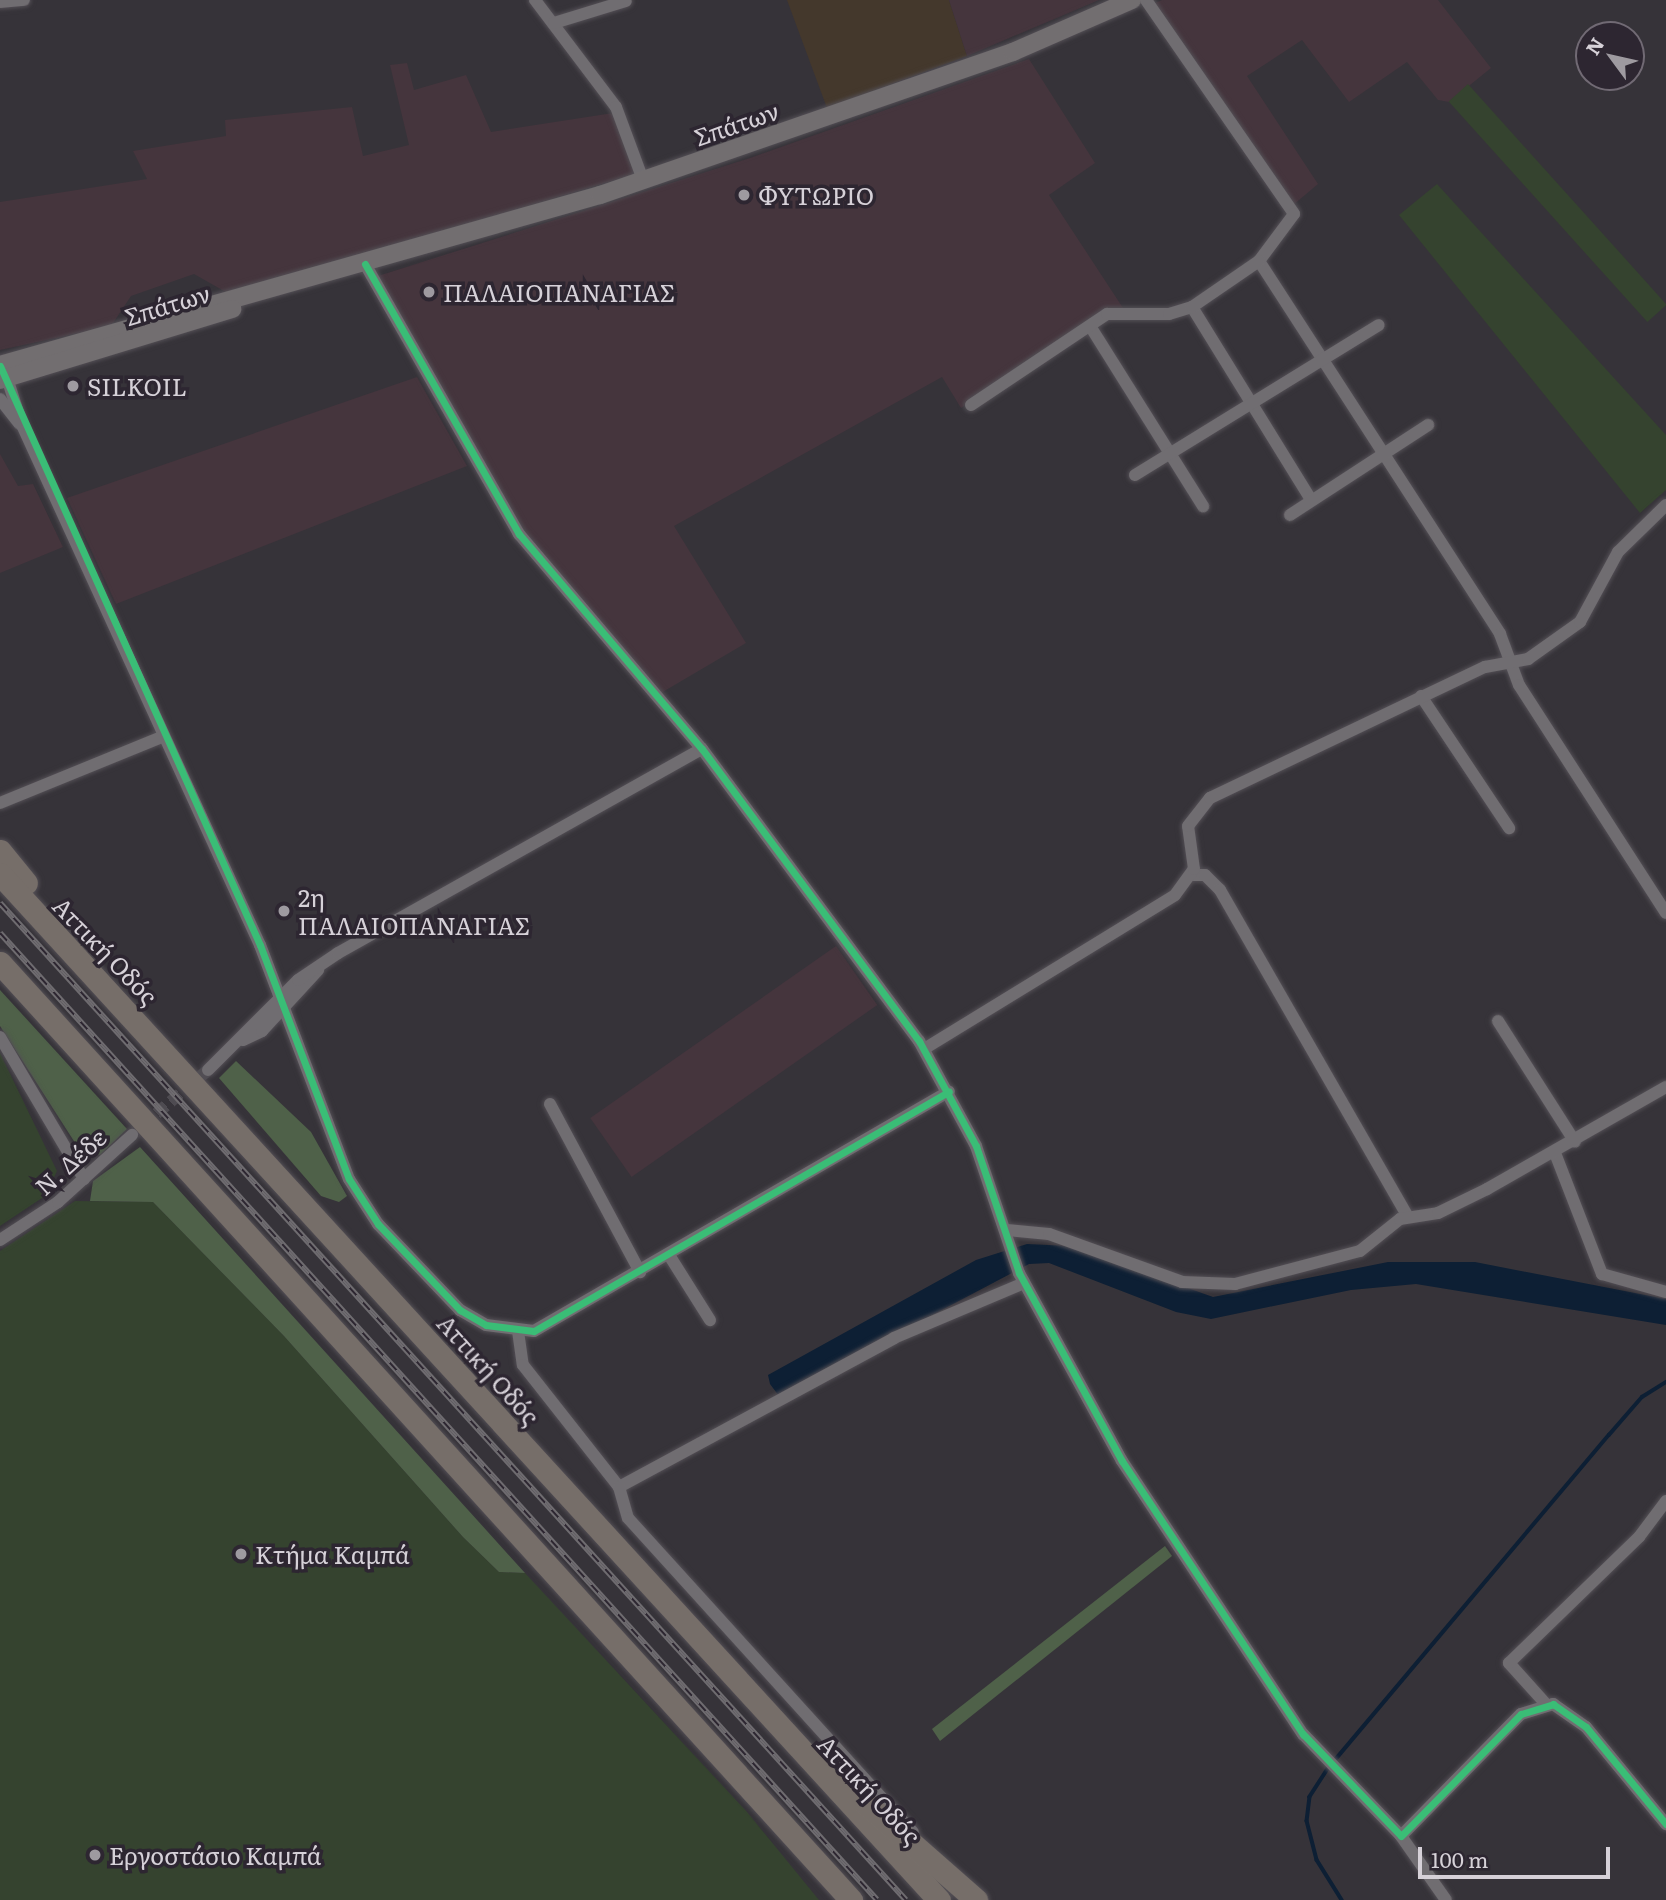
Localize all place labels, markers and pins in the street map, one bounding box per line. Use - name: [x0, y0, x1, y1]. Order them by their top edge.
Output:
- place label: ΦΥΤΩΡΙΟ: [758, 181, 874, 209]
- marker: ΦΥΤΩΡΙΟ: [736, 187, 752, 203]
- place label: ΠΑΛΑΙΟΠΑΝΑΓΙΑΣ: [443, 278, 675, 306]
- marker: ΠΑΛΑΙΟΠΑΝΑΓΙΑΣ: [421, 284, 437, 300]
- place label: SILKOIL: [87, 372, 187, 400]
- marker: SILKOIL: [65, 378, 81, 394]
- place label: 2η ΠΑΛΑΙΟΠΑΝΑΓΙΑΣ: [298, 883, 530, 939]
- marker: 2η ΠΑΛΑΙΟΠΑΝΑΓΙΑΣ: [276, 903, 292, 919]
- place label: Kτήμα Καμπά: [255, 1540, 410, 1568]
- marker: Kτήμα Καμπά: [233, 1546, 249, 1562]
- place label: Εργοστάσιο Καμπά: [109, 1841, 322, 1869]
- marker: Εργοστάσιο Καμπά: [87, 1847, 103, 1863]

